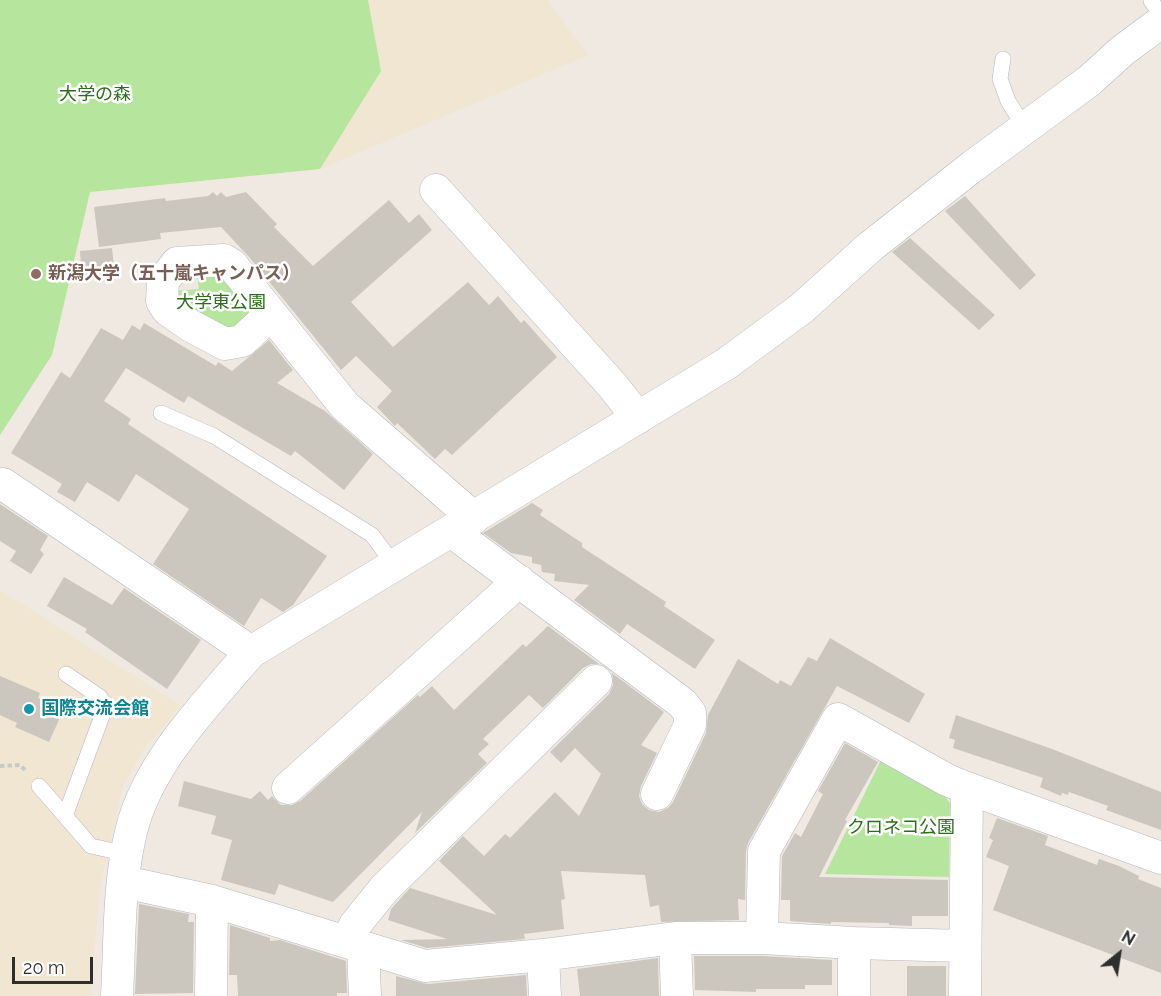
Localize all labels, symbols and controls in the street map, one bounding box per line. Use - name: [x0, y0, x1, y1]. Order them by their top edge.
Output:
- park label: 大学の森: [59, 84, 131, 106]
- place label: 新潟大学（五十嵐キャンパス）: [48, 263, 300, 285]
- marker: 新潟大学（五十嵐キャンパス）: [29, 267, 43, 281]
- park label: 大学東公園: [176, 292, 266, 314]
- place label: 国際交流会館: [41, 698, 149, 720]
- marker: 国際交流会館: [22, 702, 36, 716]
- park label: クロネコ公園: [847, 817, 955, 839]
- north arrow: [1089, 924, 1149, 984]
- text: N: [1118, 927, 1138, 949]
- scale bar: [15, 945, 96, 983]
- text: 20 m: [23, 957, 65, 978]

